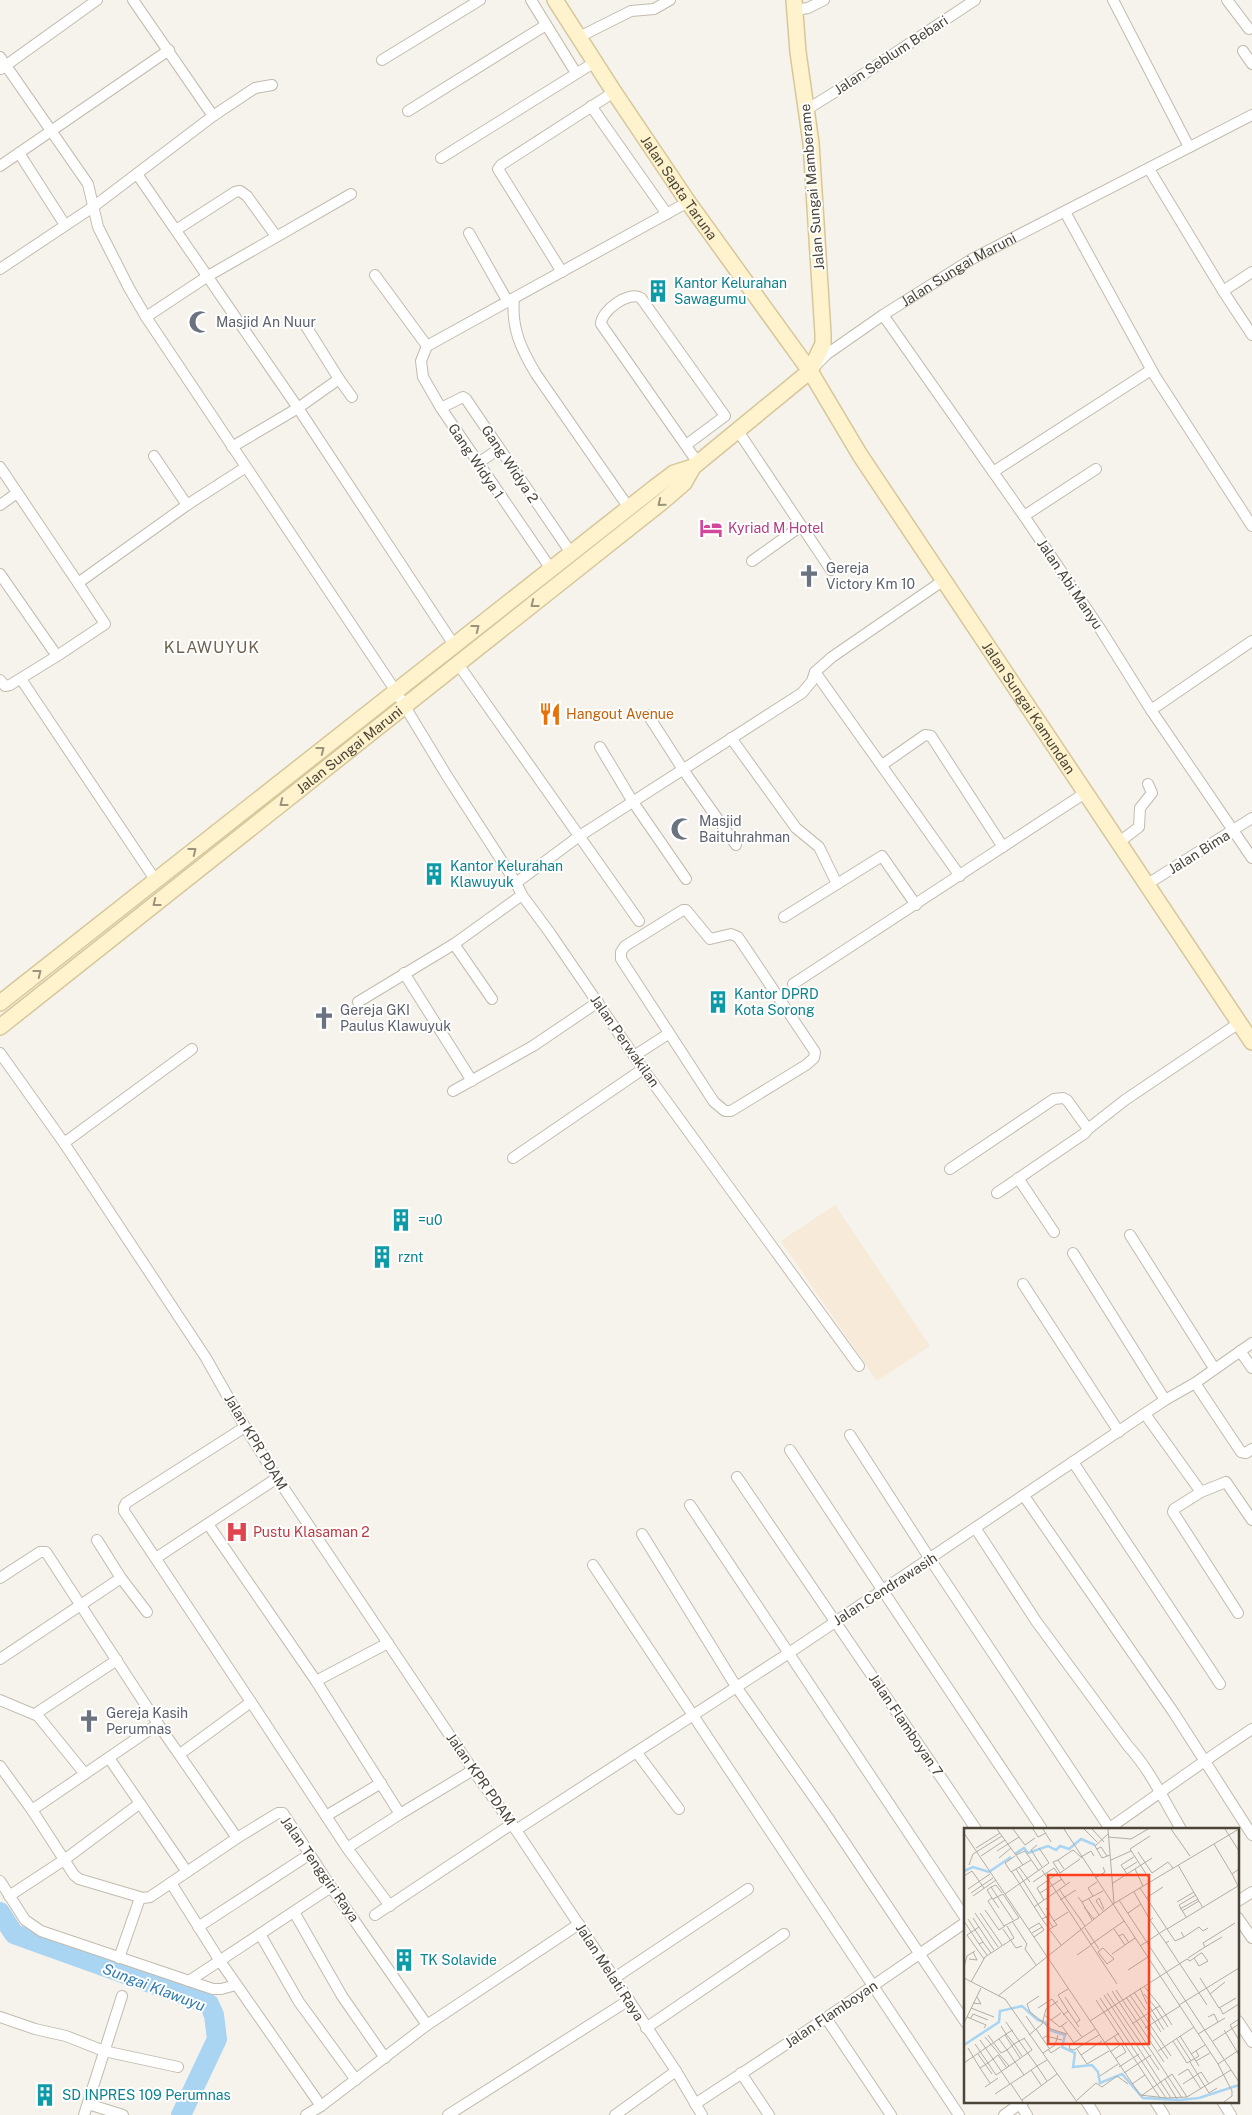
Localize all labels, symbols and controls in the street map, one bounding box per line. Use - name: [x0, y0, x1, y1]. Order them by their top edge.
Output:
- street label: Jalan Seblum Bebari: [831, 12, 951, 98]
- street label: Jalan Sungai Mamberame: [797, 103, 827, 271]
- street label: Jalan Sapta Taruna: [638, 132, 721, 243]
- street label: Jalan Sungai Maruni: [898, 230, 1019, 310]
- place label: Kantor Kelurahan Sawagumu: [674, 275, 787, 307]
- building icon: Kantor Kelurahan Sawagumu: [645, 278, 671, 304]
- mosque icon: Masjid An Nuur: [187, 309, 213, 335]
- place label: Masjid An Nuur: [216, 314, 316, 330]
- street label: Gang Widya 1: [445, 420, 507, 502]
- street label: Gang Widya 2: [478, 422, 542, 506]
- one-way arrow: [658, 497, 667, 505]
- hotel icon: Kyriad M Hotel: [698, 515, 724, 541]
- place label: Kyriad M Hotel: [728, 520, 824, 536]
- street label: Jalan Abi Manyu: [1034, 536, 1106, 632]
- place label: Gereja Victory Km 10: [826, 560, 915, 592]
- church icon: Gereja Victory Km 10: [796, 563, 822, 589]
- one-way arrow: [531, 598, 540, 606]
- one-way arrow: [470, 625, 479, 633]
- district label: KLAWUYUK: [164, 638, 260, 657]
- street label: Jalan Sungai Kamundan: [979, 639, 1079, 777]
- restaurant icon: Hangout Avenue: [537, 701, 563, 727]
- street label: Jalan Sungai Maruni: [293, 703, 406, 797]
- place label: Hangout Avenue: [566, 706, 674, 722]
- one-way arrow: [315, 746, 324, 755]
- one-way arrow: [280, 797, 289, 806]
- place label: Masjid Baituhrahman: [699, 813, 790, 845]
- mosque icon: Masjid Baituhrahman: [669, 816, 695, 842]
- street label: Jalan Bima: [1165, 827, 1233, 877]
- one-way arrow: [187, 848, 196, 856]
- place label: Kantor Kelurahan Klawuyuk: [450, 858, 563, 890]
- building icon: Kantor Kelurahan Klawuyuk: [421, 861, 447, 887]
- one-way arrow: [153, 898, 162, 906]
- one-way arrow: [32, 971, 41, 979]
- place label: Kantor DPRD Kota Sorong: [734, 986, 819, 1018]
- building icon: Kantor DPRD Kota Sorong: [705, 989, 731, 1015]
- street label: Jalan Perwakilan: [587, 992, 663, 1090]
- place label: Gereja GKI Paulus Klawuyuk: [340, 1002, 451, 1034]
- church icon: Gereja GKI Paulus Klawuyuk: [311, 1005, 337, 1031]
- building icon: =u0: [388, 1207, 414, 1233]
- place label: =u0: [418, 1212, 442, 1228]
- building icon: rznt: [369, 1244, 395, 1270]
- place label: rznt: [398, 1249, 424, 1265]
- street label: Jalan KPR PDAM: [221, 1391, 291, 1493]
- hospital icon: Pustu Klasaman 2: [224, 1519, 250, 1545]
- place label: Pustu Klasaman 2: [253, 1524, 370, 1540]
- street label: Jalan Cendrawasih: [830, 1549, 940, 1629]
- street label: Jalan Flamboyan 7: [866, 1671, 946, 1779]
- place label: Gereja Kasih Perumnas: [106, 1705, 188, 1737]
- church icon: Gereja Kasih Perumnas: [76, 1708, 102, 1734]
- street label: Jalan KPR PDAM: [443, 1730, 519, 1828]
- street label: Jalan Tenggiri Raya: [278, 1813, 362, 1925]
- inset map: [964, 1828, 1240, 2102]
- street label: Jalan Melati Raya: [573, 1920, 647, 2024]
- building icon: TK Solavide: [391, 1947, 417, 1973]
- place label: TK Solavide: [420, 1952, 497, 1968]
- water label: Sungai Klawuyu: [100, 1960, 208, 2014]
- street label: Jalan Flamboyan: [782, 1977, 880, 2051]
- building icon: SD INPRES 109 Perumnas: [32, 2082, 58, 2108]
- place label: SD INPRES 109 Perumnas: [62, 2087, 231, 2103]

